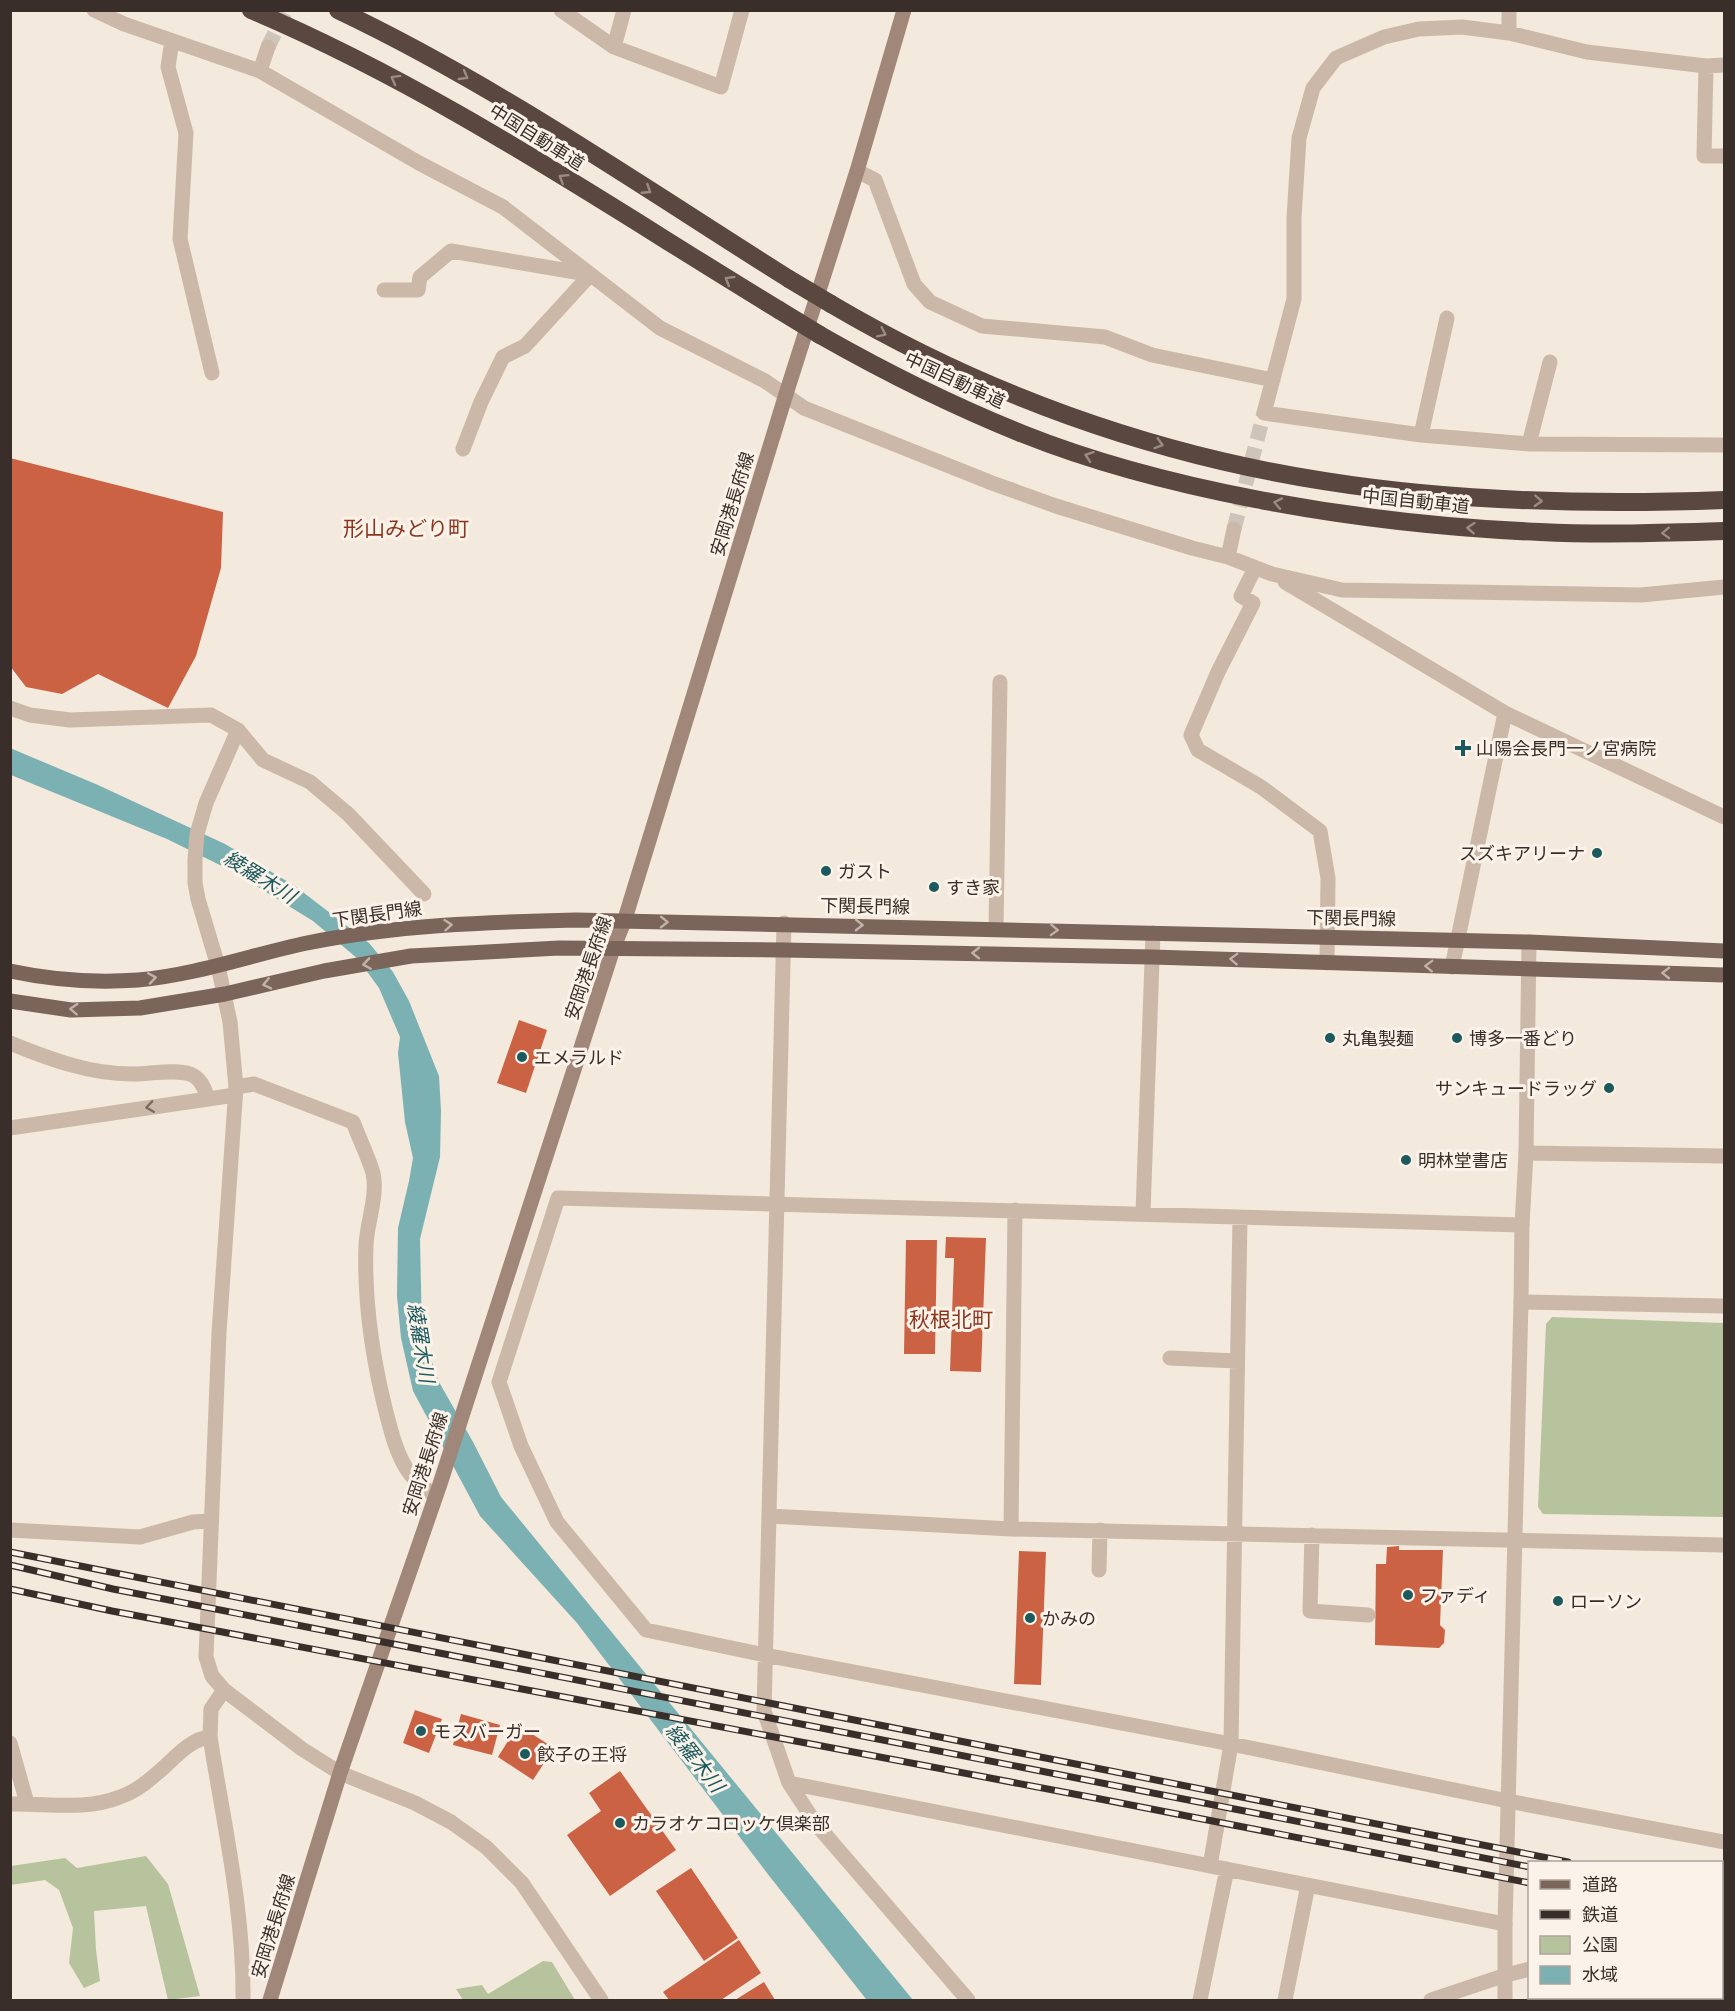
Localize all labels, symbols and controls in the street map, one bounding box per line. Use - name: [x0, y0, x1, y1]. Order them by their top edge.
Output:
- one-way arrow: [458, 69, 468, 80]
- one-way arrow: [391, 75, 402, 86]
- street label: 中国自動車道: [485, 98, 589, 176]
- one-way arrow: [559, 173, 569, 185]
- one-way arrow: [641, 183, 652, 194]
- one-way arrow: [725, 276, 735, 287]
- one-way arrow: [875, 325, 886, 337]
- street label: 中国自動車道: [901, 346, 1009, 414]
- one-way arrow: [1153, 437, 1164, 449]
- street label: 安岡港長府線: [704, 449, 760, 559]
- one-way arrow: [1084, 451, 1095, 464]
- street label: 中国自動車道: [1361, 483, 1471, 519]
- one-way arrow: [1534, 495, 1543, 508]
- one-way arrow: [1273, 497, 1283, 510]
- district label: 形山みどり町: [343, 514, 469, 543]
- one-way arrow: [1467, 522, 1476, 535]
- one-way arrow: [1662, 527, 1671, 539]
- place label: 山陽会長門一ノ宮病院: [1476, 736, 1656, 761]
- marker: 山陽会長門一ノ宮病院: [1454, 739, 1472, 757]
- place label: スズキアリーナ: [1459, 841, 1585, 866]
- water label: 綾羅木川: [219, 844, 303, 911]
- marker: スズキアリーナ: [1590, 846, 1604, 860]
- place label: ガスト: [838, 859, 892, 884]
- marker: ガスト: [819, 864, 833, 878]
- place label: すき家: [946, 875, 1000, 900]
- marker: すき家: [927, 880, 941, 894]
- street label: 下関長門線: [820, 893, 910, 919]
- street label: 下関長門線: [331, 895, 423, 933]
- street label: 下関長門線: [1306, 905, 1396, 931]
- street label: 安岡港長府線: [559, 913, 617, 1023]
- one-way arrow: [659, 916, 668, 928]
- one-way arrow: [444, 918, 453, 931]
- one-way arrow: [854, 919, 863, 931]
- one-way arrow: [1049, 923, 1058, 936]
- one-way arrow: [972, 947, 981, 959]
- one-way arrow: [1230, 953, 1239, 966]
- one-way arrow: [363, 957, 372, 969]
- one-way arrow: [1425, 960, 1434, 973]
- one-way arrow: [1662, 967, 1671, 980]
- one-way arrow: [147, 972, 157, 984]
- one-way arrow: [262, 976, 272, 989]
- one-way arrow: [70, 1003, 79, 1016]
- place label: 丸亀製麺: [1342, 1026, 1414, 1051]
- place label: 博多一番どり: [1469, 1026, 1577, 1051]
- marker: 丸亀製麺: [1323, 1031, 1337, 1045]
- marker: 博多一番どり: [1450, 1031, 1464, 1045]
- place label: エメラルド: [534, 1045, 624, 1070]
- marker: エメラルド: [515, 1050, 529, 1064]
- place label: サンキュードラッグ: [1435, 1076, 1597, 1101]
- marker: サンキュードラッグ: [1602, 1081, 1616, 1095]
- one-way arrow: [146, 1101, 155, 1113]
- place label: 明林堂書店: [1418, 1148, 1508, 1173]
- marker: 明林堂書店: [1399, 1153, 1413, 1167]
- water label: 綾羅木川: [401, 1301, 441, 1387]
- district label: 秋根北町: [909, 1305, 993, 1334]
- street label: 安岡港長府線: [396, 1409, 454, 1519]
- place label: ファディ: [1420, 1583, 1491, 1608]
- marker: ファディ: [1401, 1588, 1415, 1602]
- place label: ローソン: [1570, 1589, 1642, 1614]
- marker: ローソン: [1551, 1594, 1565, 1608]
- place label: かみの: [1042, 1606, 1096, 1631]
- marker: かみの: [1023, 1611, 1037, 1625]
- water label: 綾羅木川: [659, 1718, 732, 1800]
- place label: モスバーガー: [433, 1719, 541, 1744]
- marker: モスバーガー: [414, 1724, 428, 1738]
- place label: 餃子の王将: [537, 1742, 627, 1767]
- marker: 餃子の王将: [518, 1747, 532, 1761]
- place label: カラオケコロッケ倶楽部: [632, 1811, 830, 1836]
- marker: カラオケコロッケ倶楽部: [613, 1816, 627, 1830]
- legend: [1528, 1861, 1723, 1999]
- street label: 安岡港長府線: [245, 1871, 301, 1981]
- text: 道路: [1582, 1872, 1618, 1897]
- text: 鉄道: [1582, 1902, 1618, 1927]
- text: 公園: [1582, 1932, 1618, 1957]
- text: 水域: [1582, 1962, 1618, 1987]

